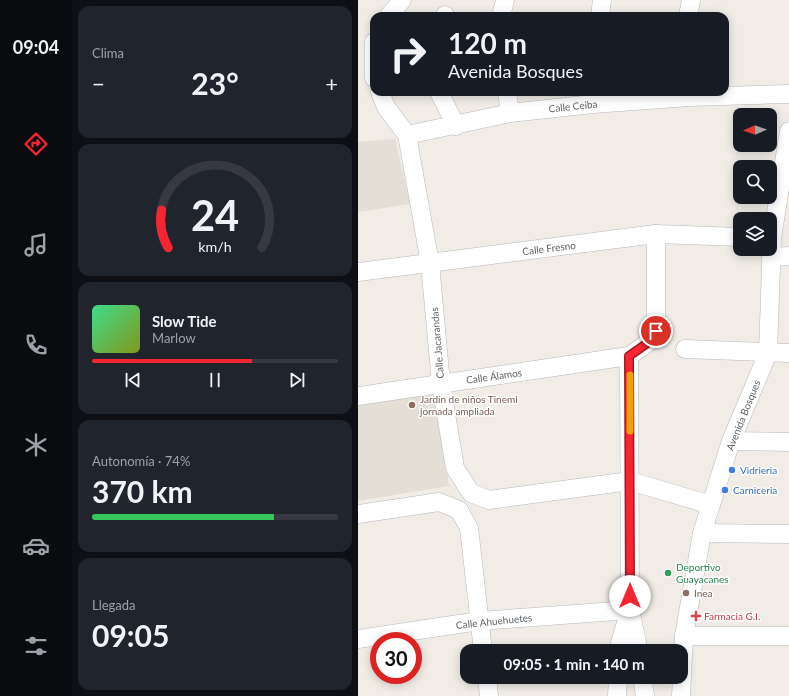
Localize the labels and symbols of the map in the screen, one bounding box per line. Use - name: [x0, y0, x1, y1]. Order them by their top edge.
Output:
- street label: Calle Ceiba: [548, 97, 598, 115]
- north arrow: [733, 108, 777, 152]
- street label: Calle Fresno: [522, 239, 577, 257]
- street label: Calle Jacarandas: [428, 307, 446, 379]
- pin: [639, 314, 673, 348]
- street label: Calle Álamos: [465, 366, 523, 386]
- street label: Avenida Bosques: [723, 378, 763, 452]
- place label: Jardin de niños Tinemi jornada ampliada: [419, 393, 518, 417]
- marker: Jardin de niños Tinemi jornada ampliada: [407, 400, 417, 410]
- place label: Vidrieria: [740, 464, 777, 476]
- marker: Vidrieria: [727, 465, 737, 475]
- place label: Carniceria: [733, 484, 777, 496]
- marker: Carniceria: [720, 485, 730, 495]
- place label: Deportivo Guayacanes: [676, 561, 729, 585]
- marker: Deportivo Guayacanes: [663, 568, 673, 578]
- position arrow: [609, 575, 651, 617]
- place label: Inea: [694, 587, 713, 599]
- marker: Inea: [681, 588, 691, 598]
- place label: Farmacia G.I.: [704, 610, 760, 622]
- street label: Calle Ahuehuetes: [455, 611, 533, 631]
- marker: Farmacia G.I.: [691, 611, 701, 621]
- speed limit sign: 30: [370, 632, 422, 684]

